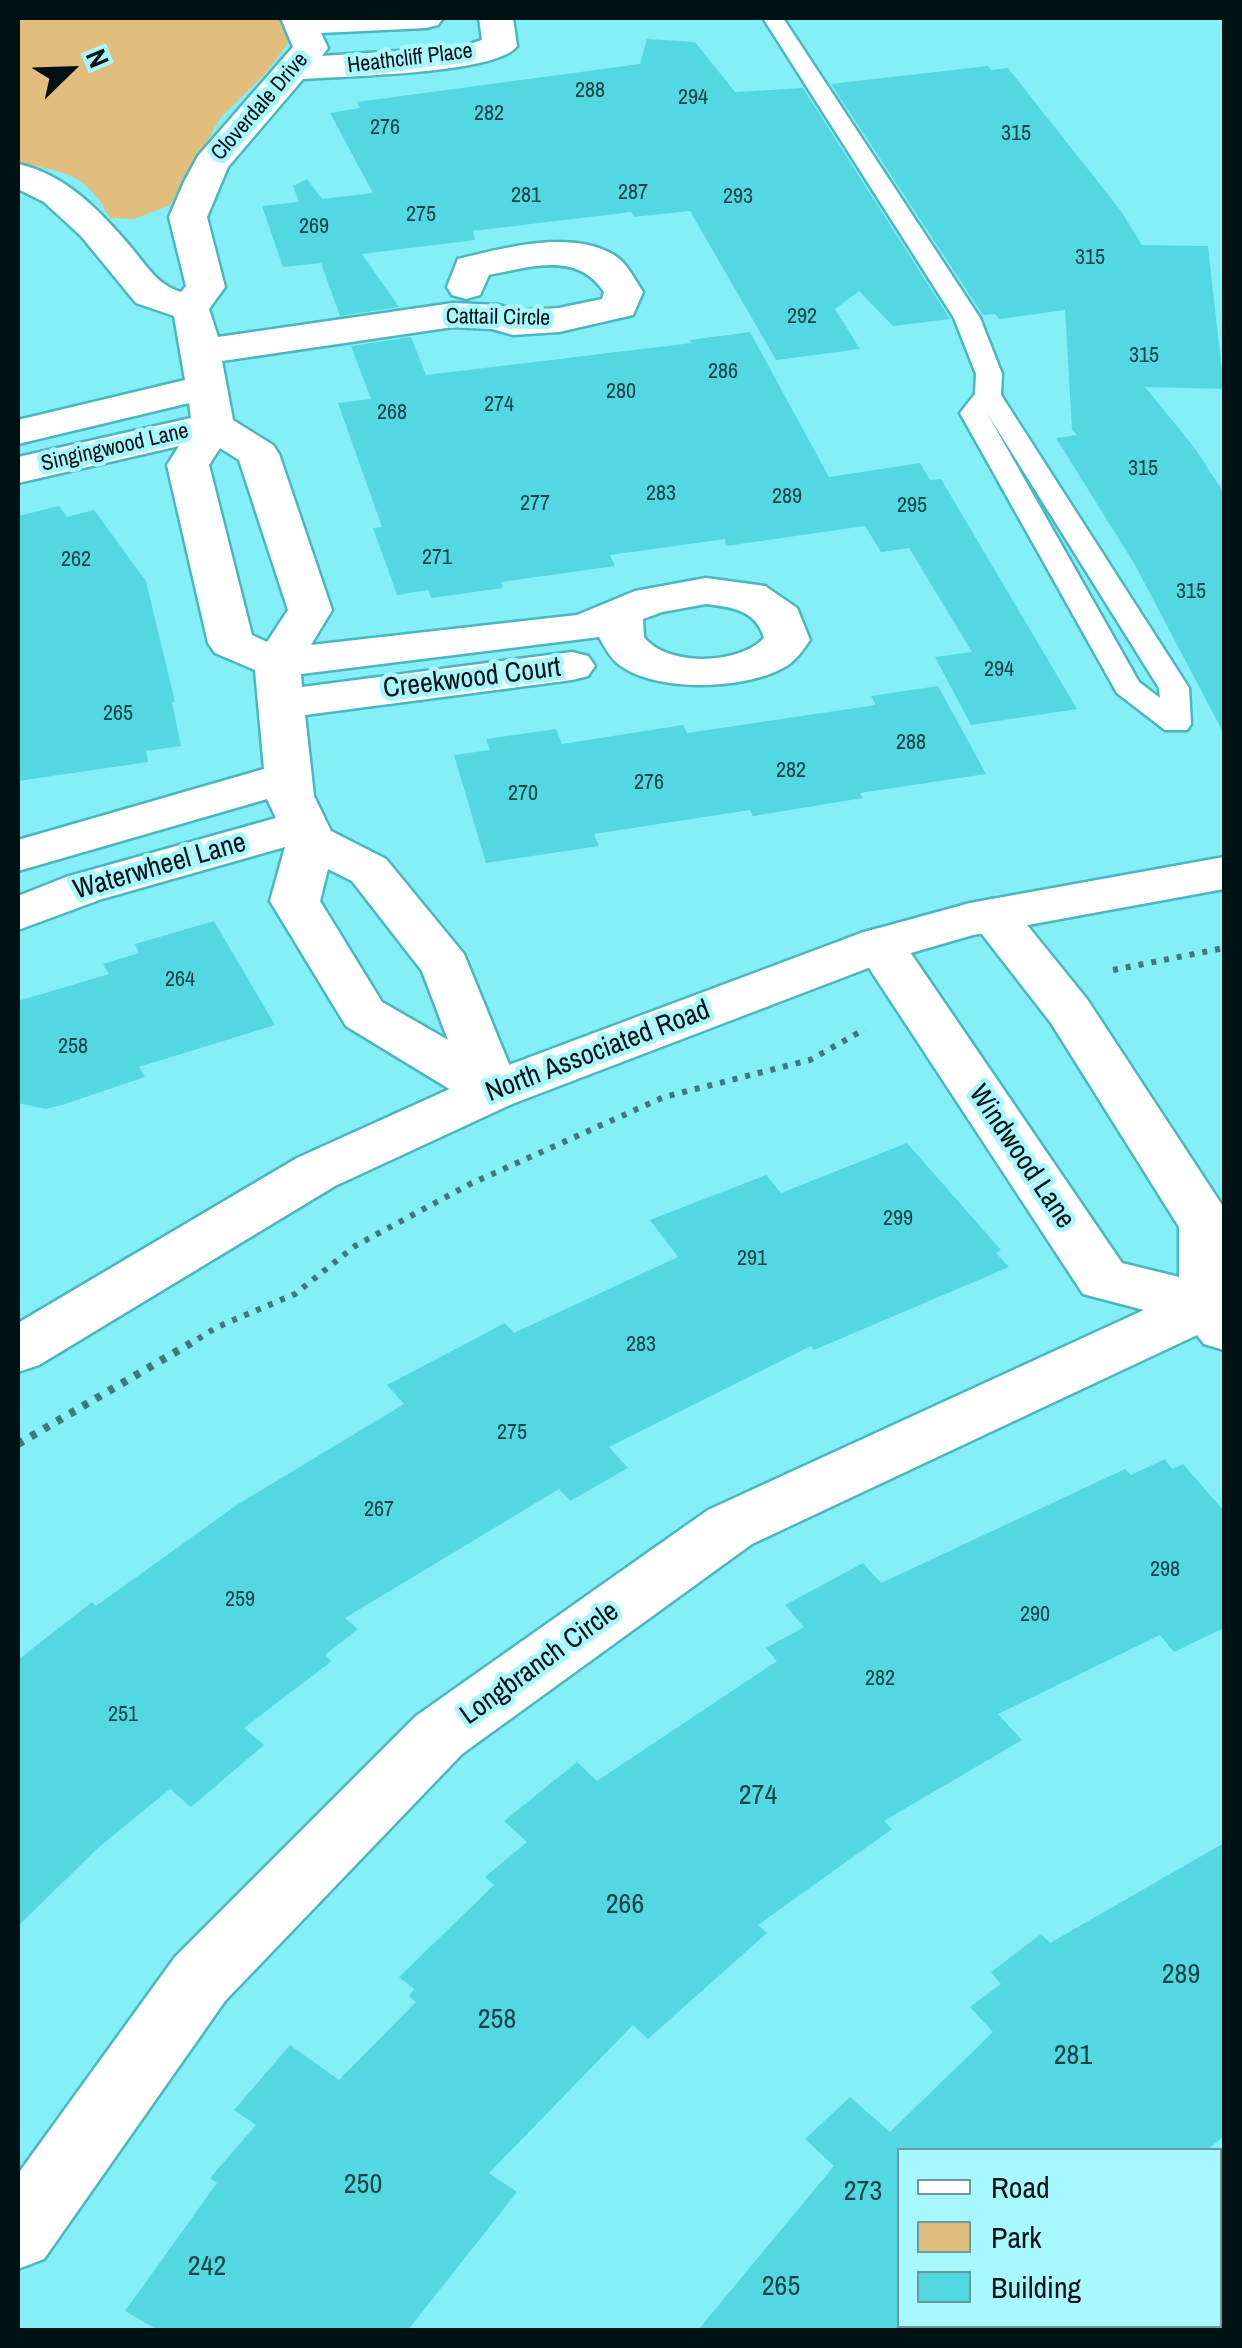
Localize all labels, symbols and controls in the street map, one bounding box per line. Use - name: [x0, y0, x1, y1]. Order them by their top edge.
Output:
- north arrow: [20, 20, 120, 120]
- street label: Heathcliff Place: [346, 38, 474, 80]
- text: N: [77, 43, 118, 73]
- street label: Cloverdale Drive: [206, 48, 314, 166]
- house number: 288: [575, 78, 605, 104]
- house number: 294: [678, 85, 708, 111]
- house number: 282: [474, 101, 504, 127]
- house number: 276: [370, 115, 400, 141]
- house number: 315: [1001, 121, 1031, 147]
- house number: 287: [618, 180, 648, 206]
- house number: 281: [511, 183, 541, 209]
- house number: 293: [723, 184, 753, 210]
- house number: 275: [406, 202, 436, 228]
- house number: 269: [299, 214, 329, 240]
- house number: 315: [1075, 245, 1105, 271]
- street label: Cattail Circle: [446, 304, 550, 332]
- house number: 292: [787, 304, 817, 330]
- house number: 315: [1129, 343, 1159, 369]
- house number: 286: [708, 359, 738, 385]
- house number: 280: [606, 379, 636, 405]
- house number: 274: [484, 392, 514, 418]
- house number: 268: [377, 400, 407, 426]
- street label: Singingwood Lane: [39, 418, 191, 478]
- house number: 315: [1128, 456, 1158, 482]
- house number: 283: [646, 481, 676, 507]
- house number: 289: [772, 484, 802, 510]
- house number: 277: [520, 491, 550, 517]
- house number: 295: [897, 493, 927, 519]
- house number: 271: [422, 545, 452, 571]
- house number: 262: [61, 547, 91, 573]
- house number: 315: [1176, 579, 1206, 605]
- street label: Creekwood Court: [381, 651, 563, 707]
- house number: 294: [984, 657, 1014, 683]
- house number: 265: [103, 701, 133, 727]
- house number: 288: [896, 730, 926, 756]
- house number: 282: [776, 758, 806, 784]
- house number: 276: [634, 770, 664, 796]
- house number: 270: [508, 781, 538, 807]
- street label: Waterwheel Lane: [70, 826, 250, 908]
- house number: 264: [165, 967, 195, 993]
- street label: North Associated Road: [481, 994, 715, 1110]
- house number: 258: [58, 1034, 88, 1060]
- street label: Windwood Lane: [961, 1079, 1081, 1235]
- house number: 299: [883, 1206, 913, 1232]
- house number: 291: [737, 1246, 767, 1272]
- house number: 283: [626, 1332, 656, 1358]
- house number: 275: [497, 1420, 527, 1446]
- house number: 267: [364, 1497, 394, 1523]
- house number: 298: [1150, 1557, 1180, 1583]
- house number: 259: [225, 1587, 255, 1613]
- street label: Longbranch Circle: [454, 1595, 626, 1733]
- house number: 290: [1020, 1602, 1050, 1628]
- house number: 282: [865, 1666, 895, 1692]
- house number: 251: [108, 1702, 138, 1728]
- house number: 274: [739, 1779, 777, 1813]
- house number: 266: [606, 1888, 644, 1922]
- house number: 289: [1162, 1958, 1200, 1992]
- house number: 258: [478, 2003, 516, 2037]
- house number: 281: [1054, 2039, 1092, 2073]
- legend: [897, 2148, 1222, 2328]
- text: Road: [991, 2167, 1050, 2207]
- house number: 250: [344, 2168, 382, 2202]
- house number: 273: [844, 2175, 882, 2209]
- text: Park: [991, 2217, 1042, 2257]
- house number: 242: [188, 2250, 226, 2284]
- text: Building: [991, 2267, 1081, 2307]
- house number: 265: [762, 2270, 800, 2304]

